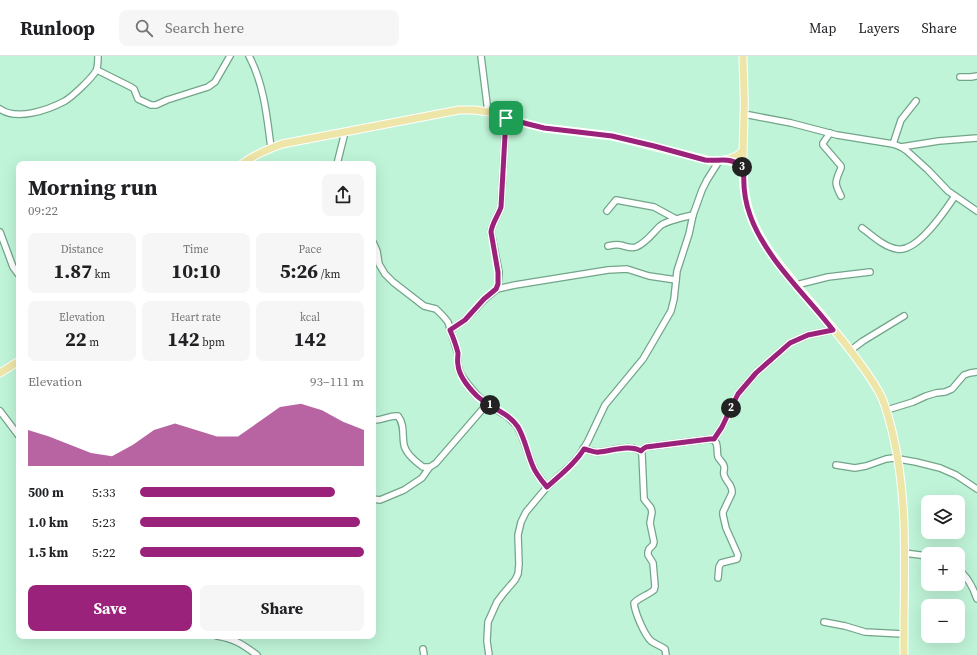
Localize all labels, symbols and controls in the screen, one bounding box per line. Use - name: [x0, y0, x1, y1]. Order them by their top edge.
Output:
- search box: [119, 10, 399, 46]
- text: Runloop: [20, 15, 95, 41]
- icon: search: [133, 17, 155, 39]
- text: Search here: [165, 17, 244, 38]
- text: Map: [809, 18, 836, 38]
- text: Layers: [858, 18, 900, 38]
- text: Share: [922, 18, 957, 38]
- pin: [489, 101, 523, 135]
- icon: arrive: [495, 107, 517, 129]
- pin: 3: [732, 157, 752, 177]
- text: 3: [739, 159, 745, 174]
- text: Morning run: [28, 172, 158, 202]
- button: share: [322, 174, 364, 216]
- text: 09:22: [28, 202, 58, 219]
- text: Distance: [61, 242, 103, 257]
- text: Time: [183, 242, 209, 257]
- text: Pace: [298, 242, 322, 257]
- text: 1.87: [53, 257, 92, 285]
- text: 10:10: [171, 257, 221, 285]
- text: 5:26: [280, 257, 318, 285]
- text: km: [92, 267, 111, 282]
- text: /km: [318, 267, 340, 282]
- text: Elevation: [59, 310, 105, 325]
- text: Heart rate: [171, 310, 221, 325]
- text: kcal: [300, 310, 320, 325]
- text: 22: [65, 325, 87, 353]
- text: 142: [167, 325, 200, 353]
- text: 142: [294, 325, 326, 353]
- text: m: [87, 335, 99, 350]
- text: bpm: [200, 335, 225, 350]
- text: Elevation: [28, 373, 82, 390]
- text: 93–111 m: [310, 373, 364, 390]
- pin: 1: [480, 395, 500, 415]
- text: 1: [487, 397, 493, 412]
- pin: 2: [721, 398, 741, 418]
- text: 2: [728, 400, 734, 415]
- text: 500 m: [28, 484, 64, 501]
- text: 5:33: [92, 484, 115, 501]
- map controls: [921, 495, 965, 643]
- button: layers: [921, 495, 965, 539]
- text: 1.0 km: [28, 514, 68, 531]
- text: 5:23: [92, 514, 115, 531]
- text: 1.5 km: [28, 544, 68, 561]
- text: 5:22: [92, 544, 115, 561]
- button: +: [921, 547, 965, 591]
- button: Save: [28, 585, 192, 631]
- button: Share: [200, 585, 364, 631]
- button: −: [921, 599, 965, 643]

